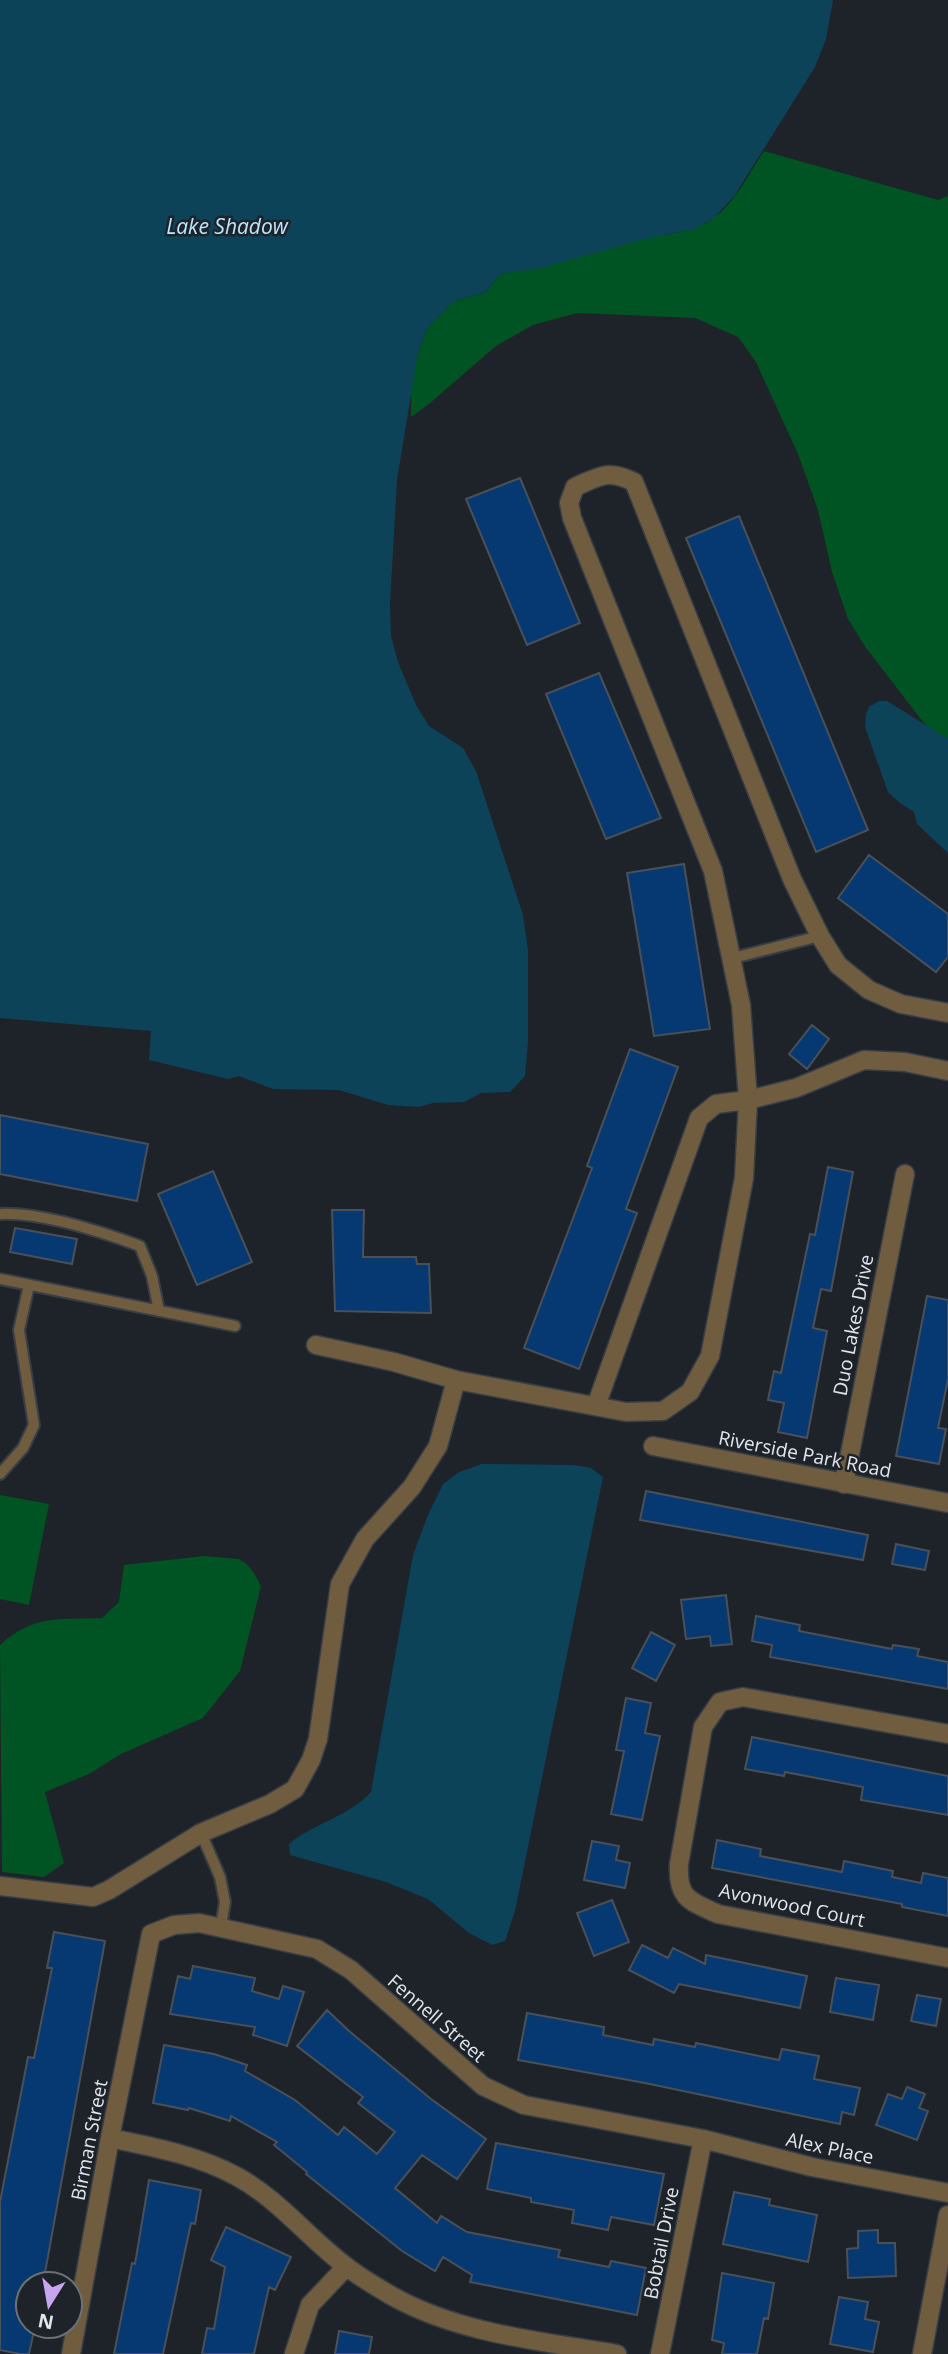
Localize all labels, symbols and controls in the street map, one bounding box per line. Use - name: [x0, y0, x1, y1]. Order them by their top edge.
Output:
- water label: Lake Shadow: [166, 212, 289, 240]
- street label: Duo Lakes Drive: [827, 1252, 879, 1398]
- street label: Riverside Park Road: [716, 1424, 894, 1484]
- street label: Avonwood Court: [717, 1877, 867, 1933]
- street label: Fennell Street: [382, 1968, 492, 2068]
- street label: Birman Street: [65, 2077, 114, 2203]
- street label: Alex Place: [784, 2126, 876, 2170]
- street label: Bobtail Drive: [637, 2185, 685, 2301]
- north arrow: [14, 2270, 84, 2340]
- text: N: [36, 2307, 56, 2336]

